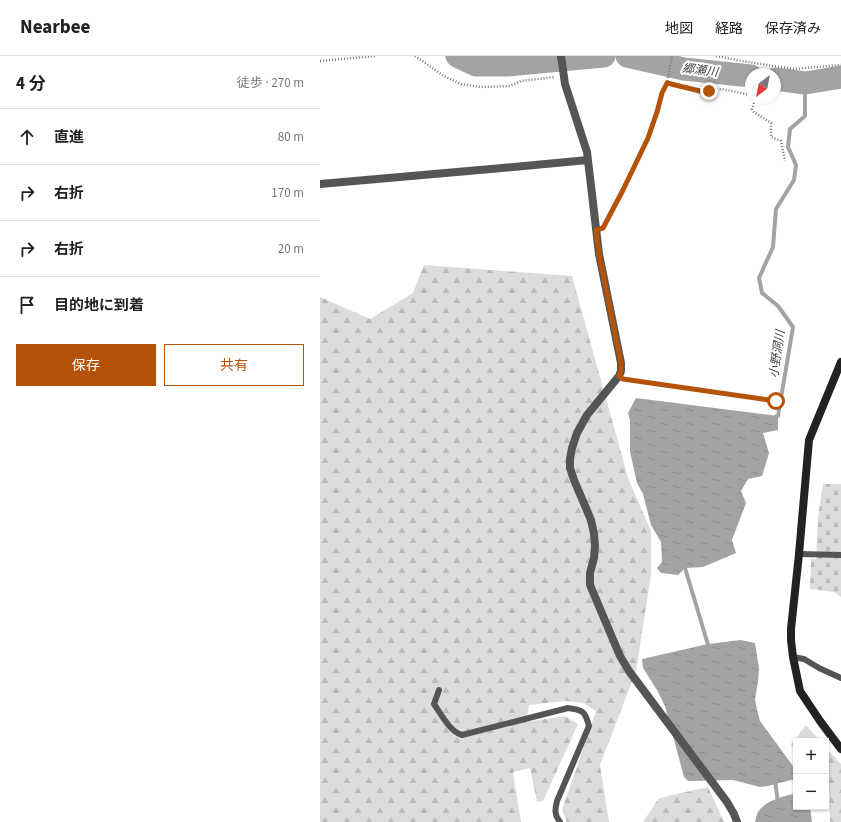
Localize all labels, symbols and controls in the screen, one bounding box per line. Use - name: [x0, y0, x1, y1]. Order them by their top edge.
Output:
- text: Nearbee: [20, 14, 90, 41]
- text: 地図: [665, 19, 693, 39]
- text: 経路: [715, 19, 743, 39]
- text: 保存済み: [765, 19, 821, 39]
- water label: 郷瀬川: [681, 60, 721, 81]
- north arrow: [745, 68, 781, 104]
- text: 4 分: [16, 72, 45, 96]
- text: 徒歩 · 270 m: [237, 74, 304, 92]
- route end: [700, 82, 718, 100]
- icon: ahead: [16, 126, 38, 148]
- text: 直進: [54, 127, 84, 148]
- text: 80 m: [278, 128, 304, 146]
- icon: right: [16, 182, 38, 204]
- text: 右折: [54, 183, 84, 204]
- text: 170 m: [271, 184, 304, 202]
- icon: right: [16, 238, 38, 260]
- text: 右折: [54, 239, 84, 260]
- text: 20 m: [278, 240, 304, 258]
- icon: arrive: [16, 294, 38, 316]
- text: 目的地に到着: [54, 295, 144, 316]
- water label: 小野洞川: [766, 327, 790, 379]
- button: 保存: [16, 344, 156, 386]
- button: 共有: [164, 344, 304, 386]
- route start: [767, 392, 785, 410]
- map controls: [793, 738, 829, 810]
- button: +: [793, 738, 829, 774]
- button: −: [793, 774, 829, 810]

